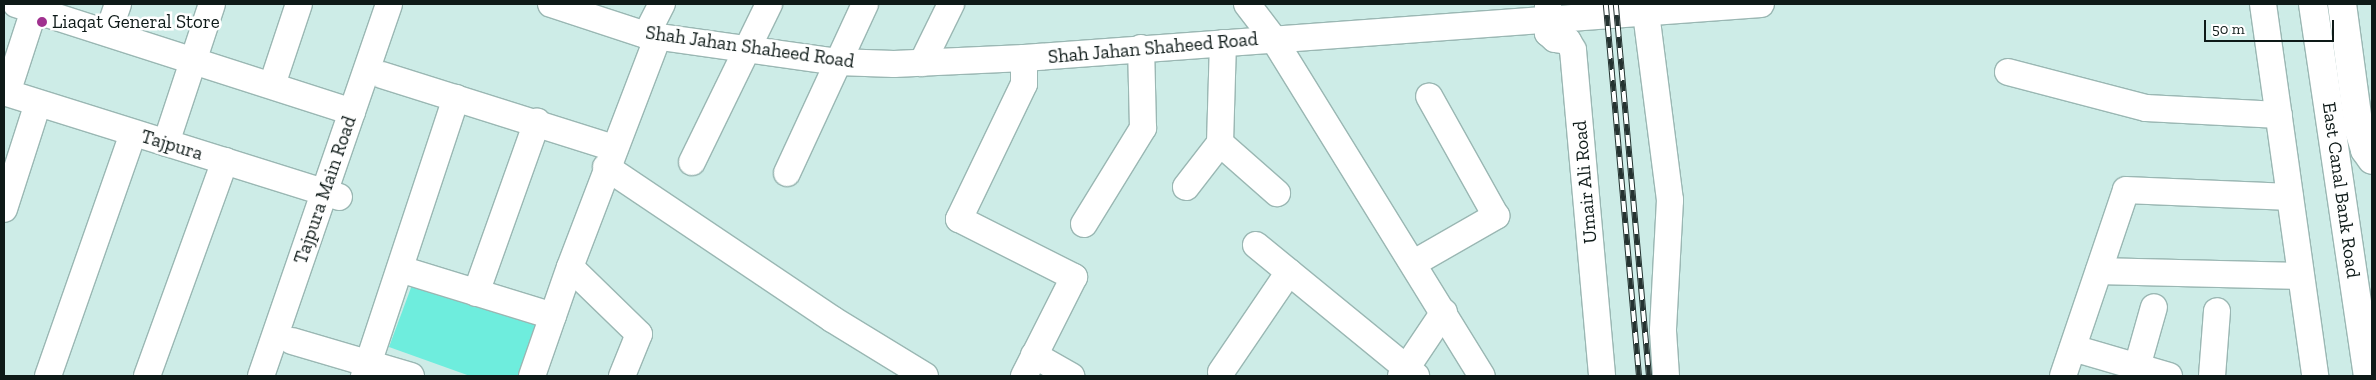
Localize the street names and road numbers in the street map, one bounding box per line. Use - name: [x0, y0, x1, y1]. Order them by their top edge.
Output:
- street label: Shah Jahan Shaheed Road: [644, 21, 856, 73]
- street label: Shah Jahan Shaheed Road: [1047, 27, 1259, 69]
- street label: East Canal Bank Road: [2317, 101, 2365, 279]
- street label: Tajpura Main Road: [289, 113, 361, 267]
- street label: Umair Ali Road: [1568, 119, 1602, 245]
- street label: Tajpura: [138, 125, 206, 165]

